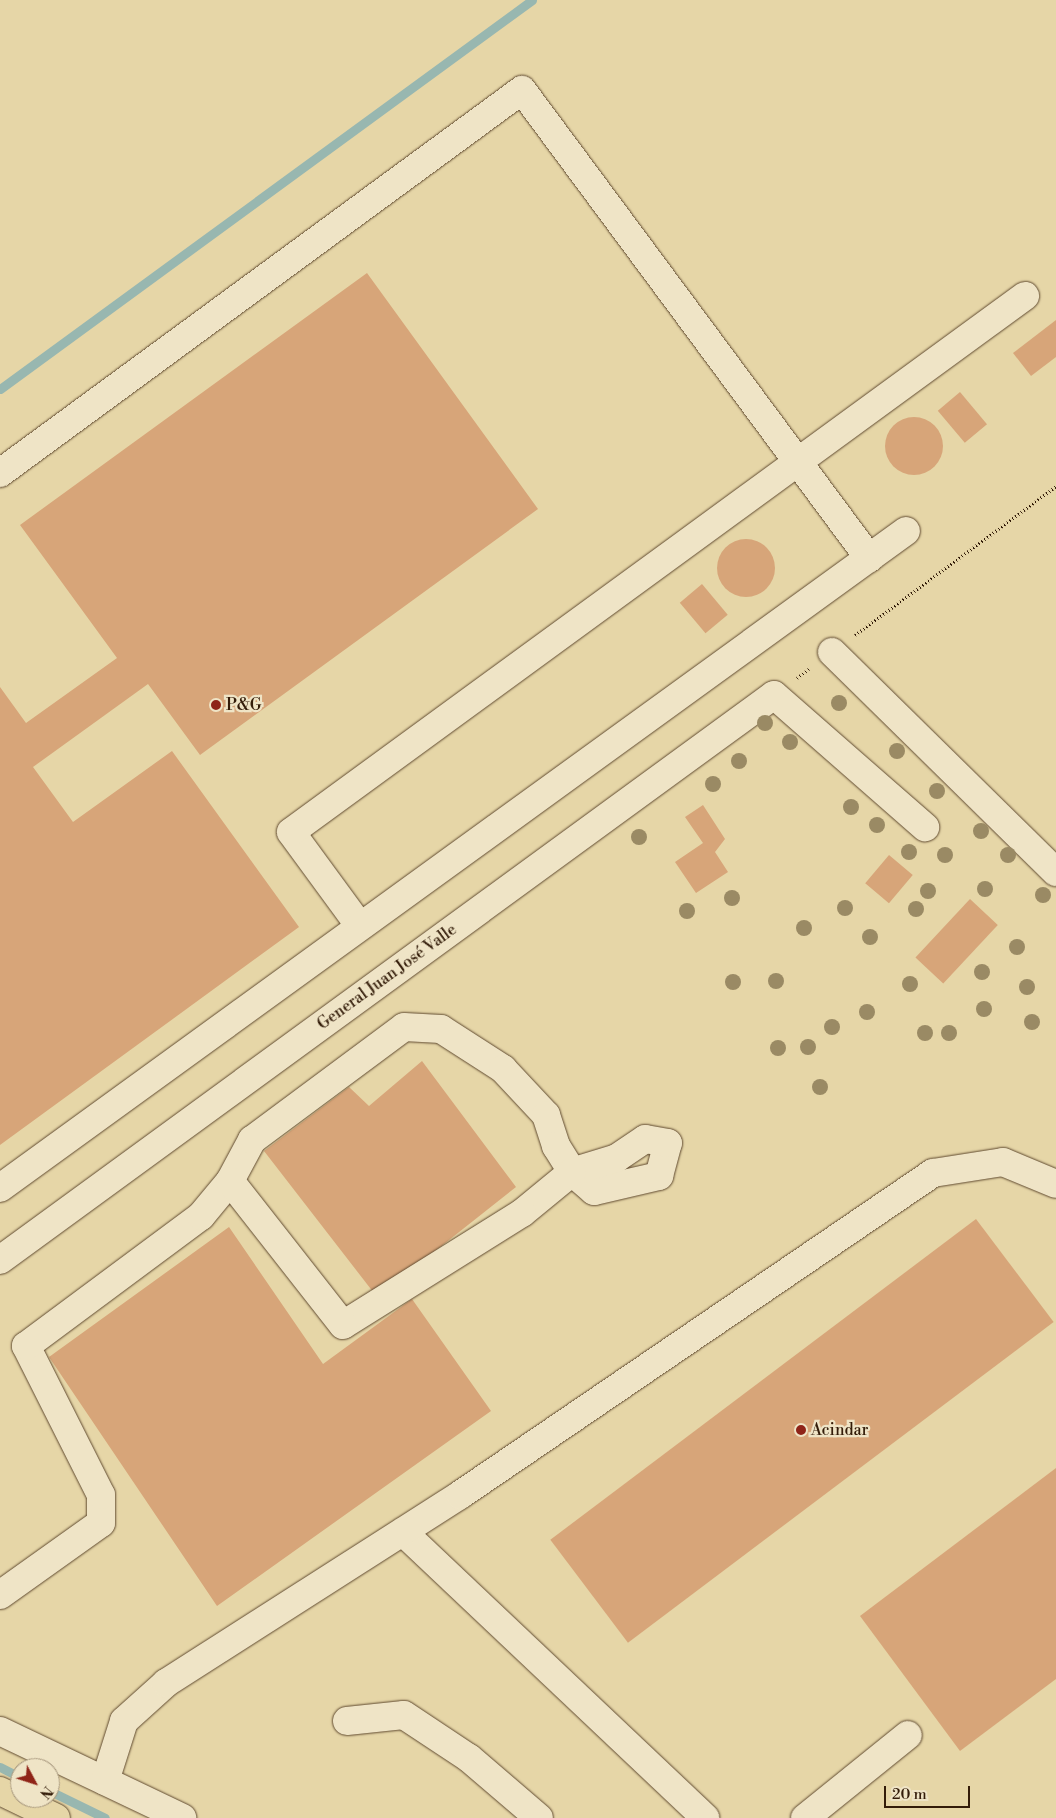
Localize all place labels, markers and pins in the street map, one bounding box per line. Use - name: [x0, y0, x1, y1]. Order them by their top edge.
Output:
- place label: P&G: [226, 695, 262, 715]
- marker: P&G: [210, 699, 222, 711]
- place label: Acindar: [811, 1420, 869, 1440]
- marker: Acindar: [795, 1424, 807, 1436]

